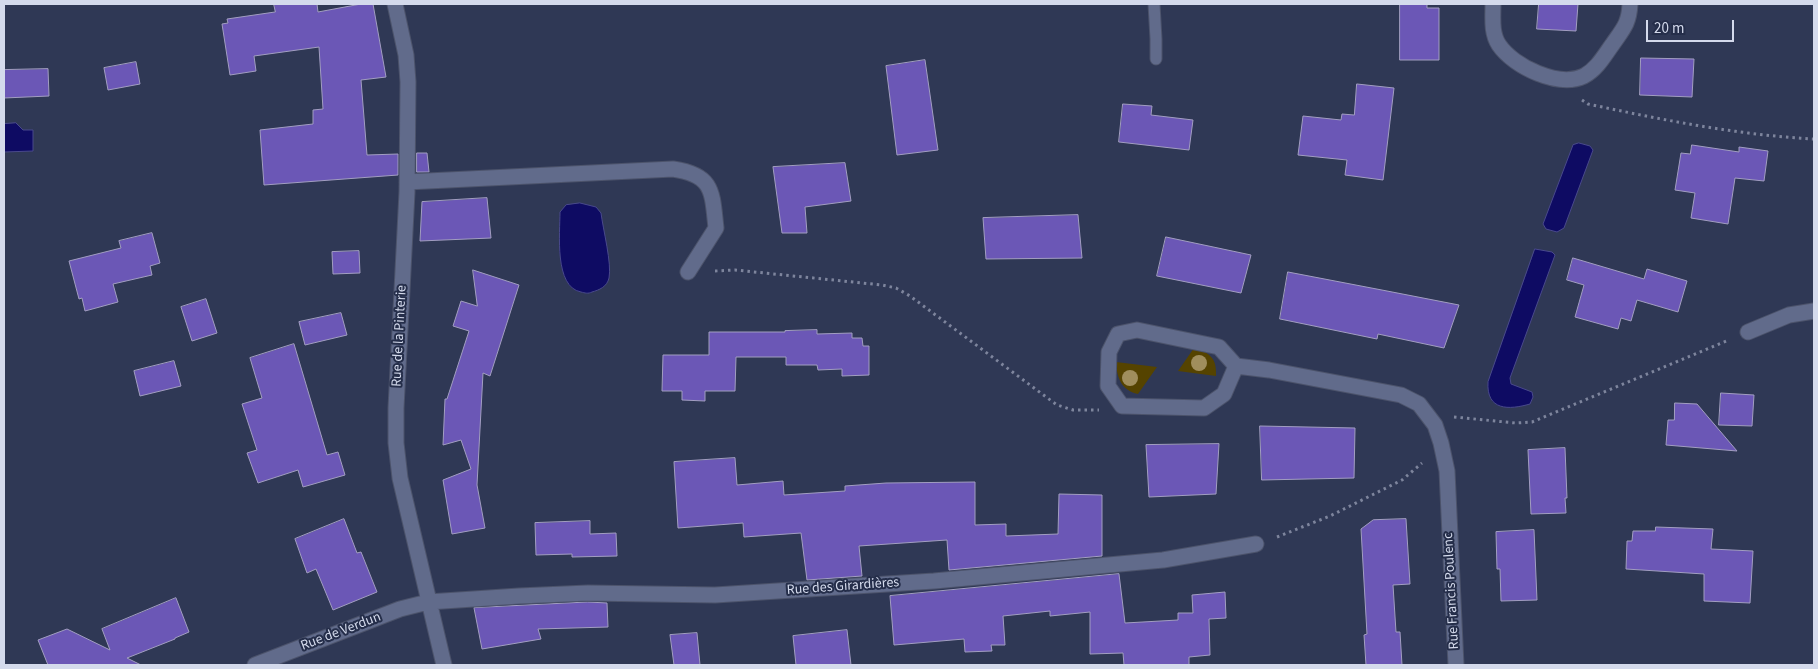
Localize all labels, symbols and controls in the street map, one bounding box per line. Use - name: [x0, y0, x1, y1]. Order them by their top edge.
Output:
- scale bar: [1648, 10, 1736, 42]
- text: 20 m: [1654, 18, 1684, 39]
- street label: Rue de la Pinterie: [389, 285, 411, 387]
- street label: Rue Francis Poulenc: [1441, 532, 1463, 650]
- street label: Rue des Girardières: [786, 575, 900, 599]
- street label: Rue de Verdun: [299, 609, 383, 655]

